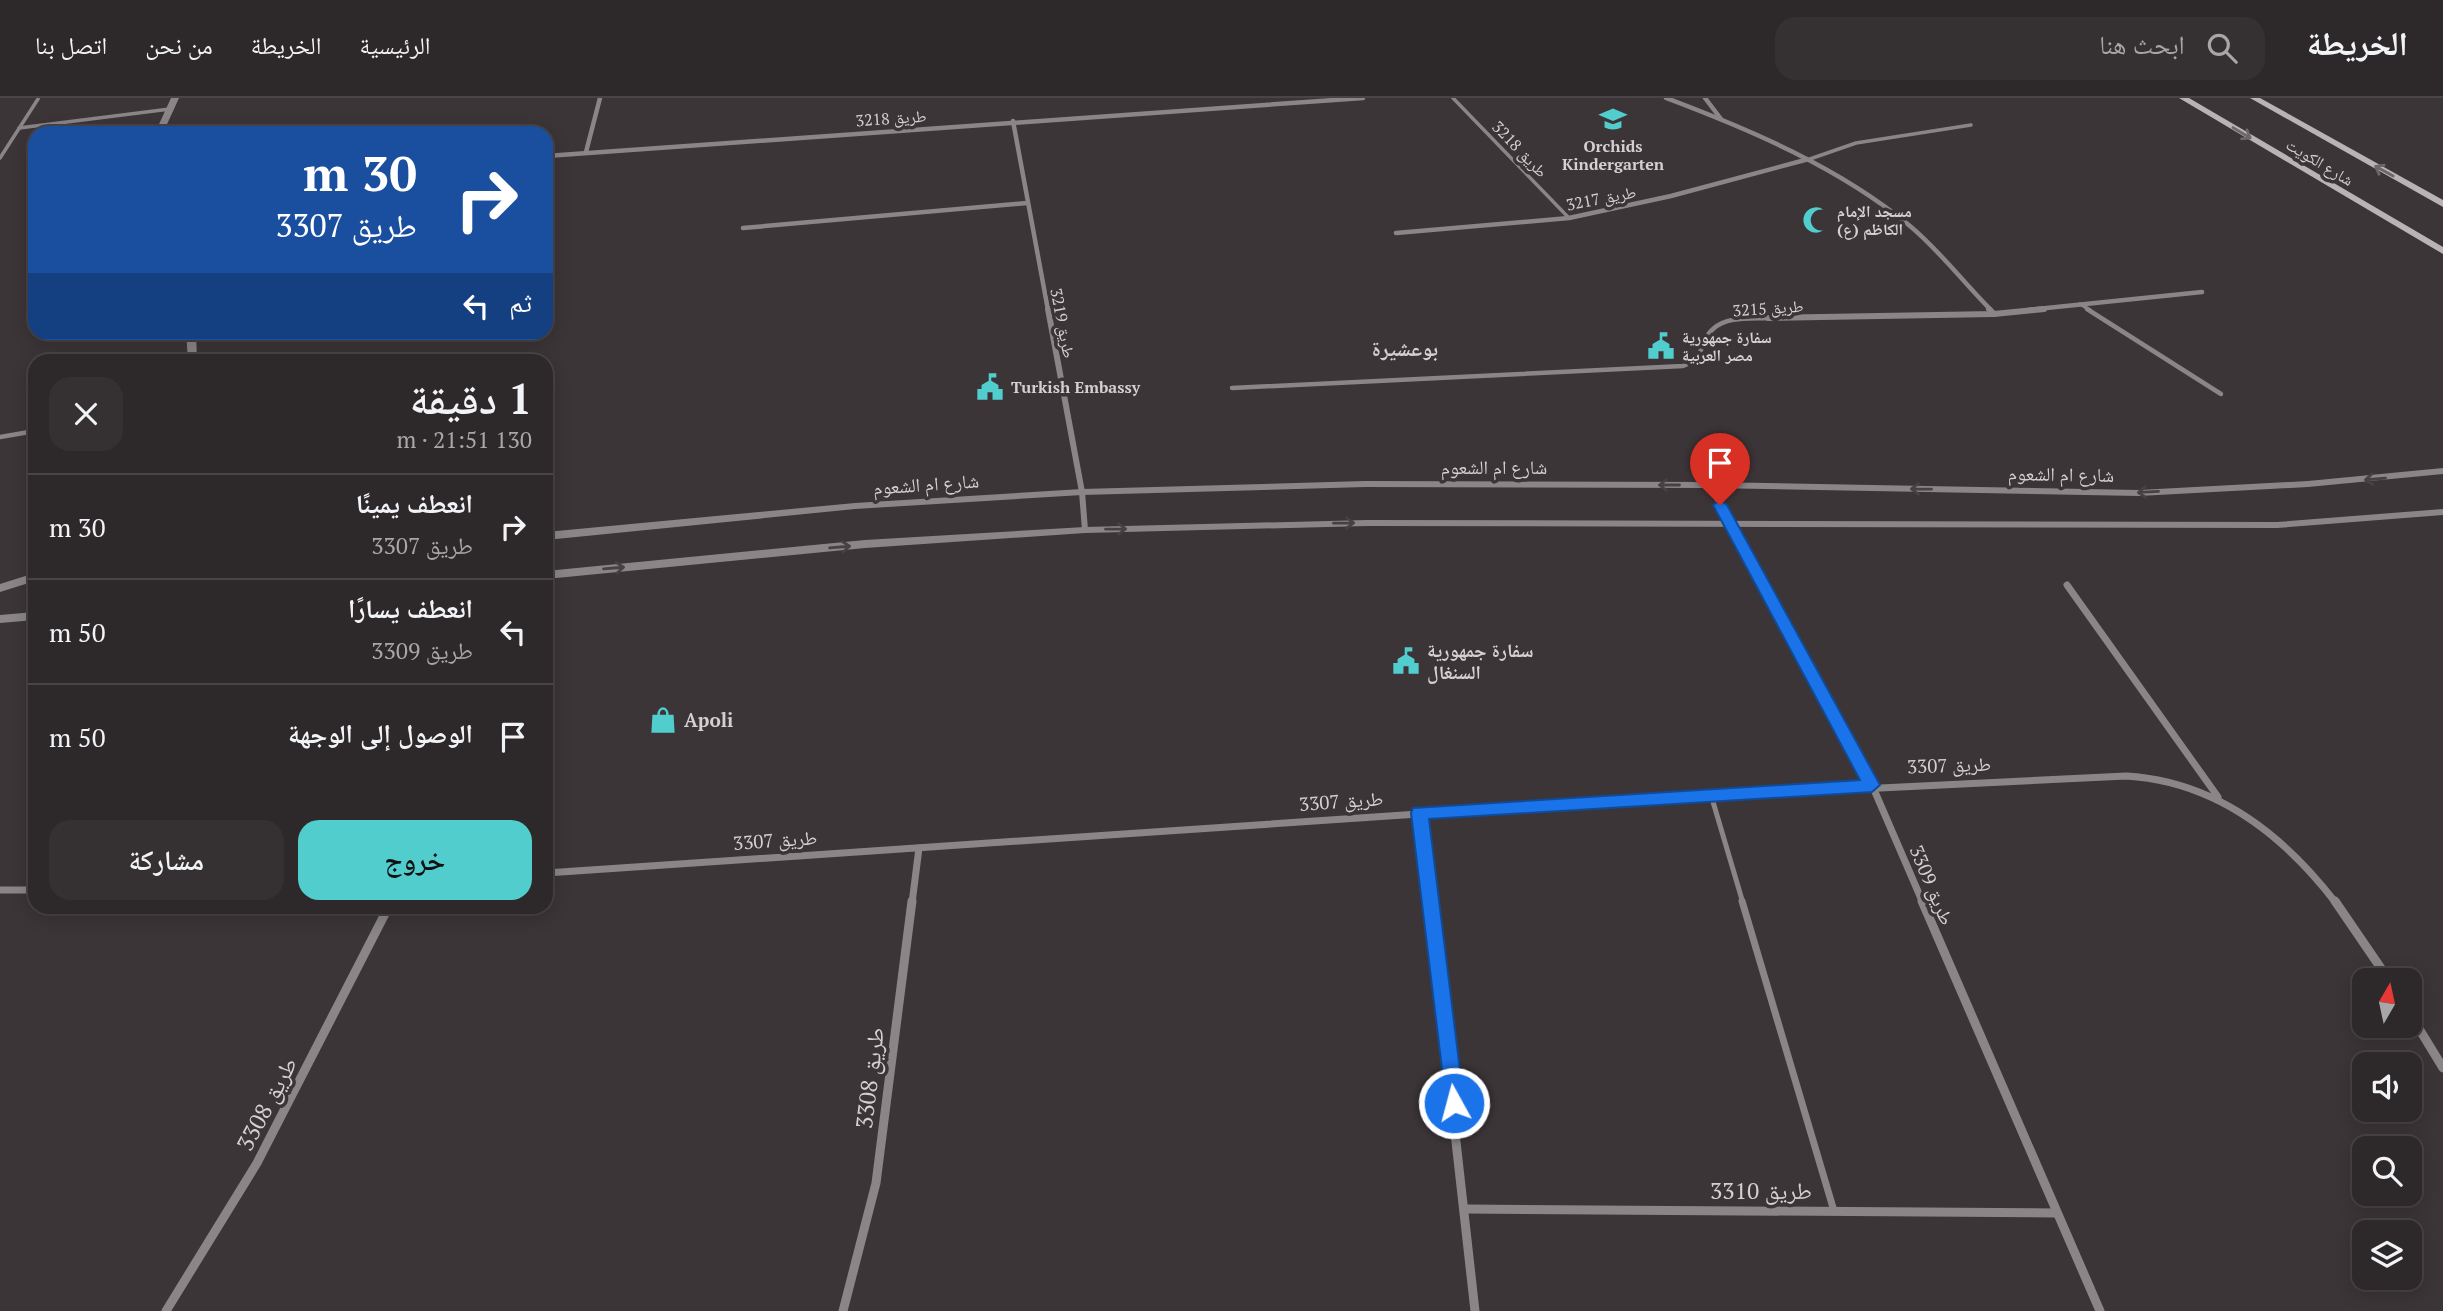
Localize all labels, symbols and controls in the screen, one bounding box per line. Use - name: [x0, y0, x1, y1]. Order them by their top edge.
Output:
- search box: [1775, 17, 2265, 80]
- text: الخريطة: [2307, 21, 2408, 64]
- text: ابحث هنا: [2099, 27, 2185, 61]
- text: اتصل بنا: [35, 29, 107, 61]
- text: من نحن: [145, 29, 213, 61]
- text: الخريطة: [251, 29, 321, 61]
- text: الرئيسية: [359, 29, 431, 61]
- icon: search: [2203, 29, 2241, 67]
- school or university icon: Orchids Kindergarten: [1598, 104, 1628, 134]
- street label: طريق 3218: [855, 105, 927, 131]
- street label: طريق 3218: [1487, 116, 1553, 182]
- one-way arrow: [2232, 126, 2252, 140]
- street label: شارع الكويت: [2282, 133, 2358, 191]
- place label: Orchids Kindergarten: [1562, 135, 1665, 175]
- text: 30 m: [303, 140, 417, 205]
- icon: right: [441, 154, 532, 245]
- one-way arrow: [2374, 164, 2394, 178]
- street label: طريق 3217: [1564, 180, 1638, 216]
- place label: مسجد الإمام الكاظم (ع): [1837, 200, 1912, 241]
- text: طريق 3307: [275, 204, 417, 246]
- mosque icon: مسجد الإمام الكاظم (ع): [1801, 205, 1831, 235]
- text: ثم: [509, 285, 532, 319]
- street label: طريق 3219: [1045, 286, 1081, 360]
- icon: left: [457, 287, 495, 325]
- street label: طريق 3215: [1732, 295, 1804, 321]
- place label: سفارة جمهورية مصر العربية: [1682, 326, 1772, 366]
- public building icon: سفارة جمهورية مصر العربية: [1646, 331, 1676, 361]
- district label: بوعشيرة: [1372, 334, 1438, 362]
- text: 1 دقيقة: [410, 370, 532, 426]
- public building icon: Turkish Embassy: [975, 372, 1005, 402]
- place label: Turkish Embassy: [1011, 376, 1141, 398]
- button: close: [49, 377, 123, 451]
- text: 130 m · 21:51: [397, 424, 532, 455]
- pin: [1690, 433, 1750, 505]
- icon: arrive: [1701, 444, 1739, 482]
- street label: شارع ام الشعوم: [1441, 454, 1547, 481]
- street label: شارع ام الشعوم: [2008, 460, 2114, 489]
- street label: شارع ام الشعوم: [872, 467, 980, 502]
- one-way arrow: [2364, 473, 2387, 486]
- one-way arrow: [1657, 478, 1680, 492]
- one-way arrow: [1909, 482, 1932, 496]
- text: انعطف يمينًا: [356, 486, 473, 520]
- one-way arrow: [2137, 486, 2160, 499]
- icon: right: [494, 508, 532, 546]
- text: 30 m: [49, 510, 106, 544]
- one-way arrow: [1332, 517, 1355, 530]
- one-way arrow: [1105, 523, 1128, 536]
- text: طريق 3307: [371, 530, 473, 561]
- one-way arrow: [829, 540, 851, 553]
- one-way arrow: [602, 561, 625, 574]
- text: انعطف يسارًا: [348, 591, 473, 625]
- icon: left: [494, 613, 532, 651]
- text: 50 m: [49, 615, 106, 649]
- text: طريق 3309: [371, 635, 473, 666]
- place label: سفارة جمهورية السنغال: [1427, 637, 1534, 684]
- public building icon: سفارة جمهورية السنغال: [1391, 646, 1421, 676]
- shop icon: Apoli: [648, 705, 678, 735]
- place label: Apoli: [684, 707, 733, 732]
- text: الوصول إلى الوجهة: [288, 716, 473, 750]
- icon: arrive: [494, 718, 532, 756]
- text: 50 m: [49, 720, 106, 754]
- street label: طريق 3307: [1907, 751, 1991, 778]
- street label: طريق 3307: [1298, 785, 1384, 816]
- button: مشاركة: [49, 820, 284, 900]
- button: خروج: [298, 820, 532, 900]
- street label: طريق 3307: [732, 824, 818, 855]
- street label: طريق 3309: [1905, 841, 1960, 928]
- north arrow: [2352, 968, 2422, 1038]
- map controls: [2352, 968, 2422, 1290]
- street label: طريق 3308: [848, 1026, 891, 1130]
- street label: طريق 3308: [229, 1052, 304, 1156]
- button: sound: [2352, 1052, 2422, 1122]
- position arrow: [1417, 1066, 1491, 1140]
- button: search: [2352, 1136, 2422, 1206]
- street label: طريق 3310: [1710, 1175, 1812, 1206]
- button: layers: [2352, 1220, 2422, 1290]

